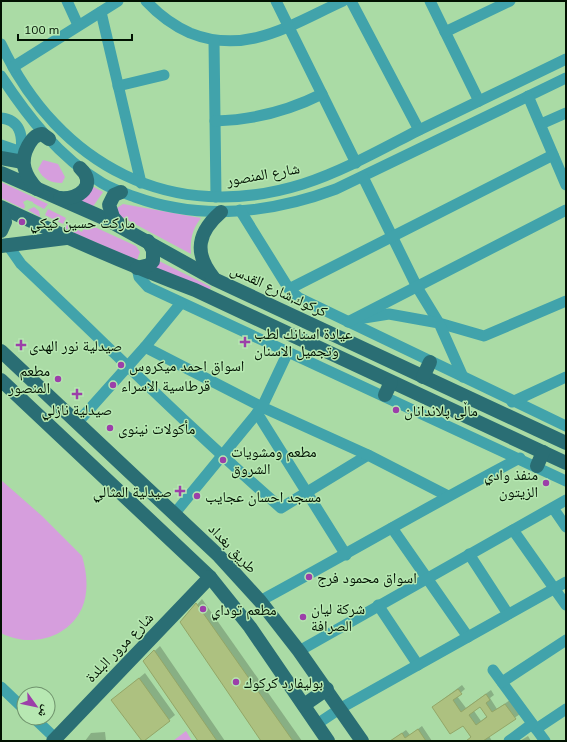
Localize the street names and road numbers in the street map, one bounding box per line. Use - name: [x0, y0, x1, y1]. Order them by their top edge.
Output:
- street label: شارع المنصور: [224, 158, 301, 191]
- street label: كركوك,شارع القدس: [227, 259, 330, 322]
- street label: طريق بغداد: [204, 519, 261, 578]
- street label: شارع مرور البلدة: [81, 608, 158, 687]

